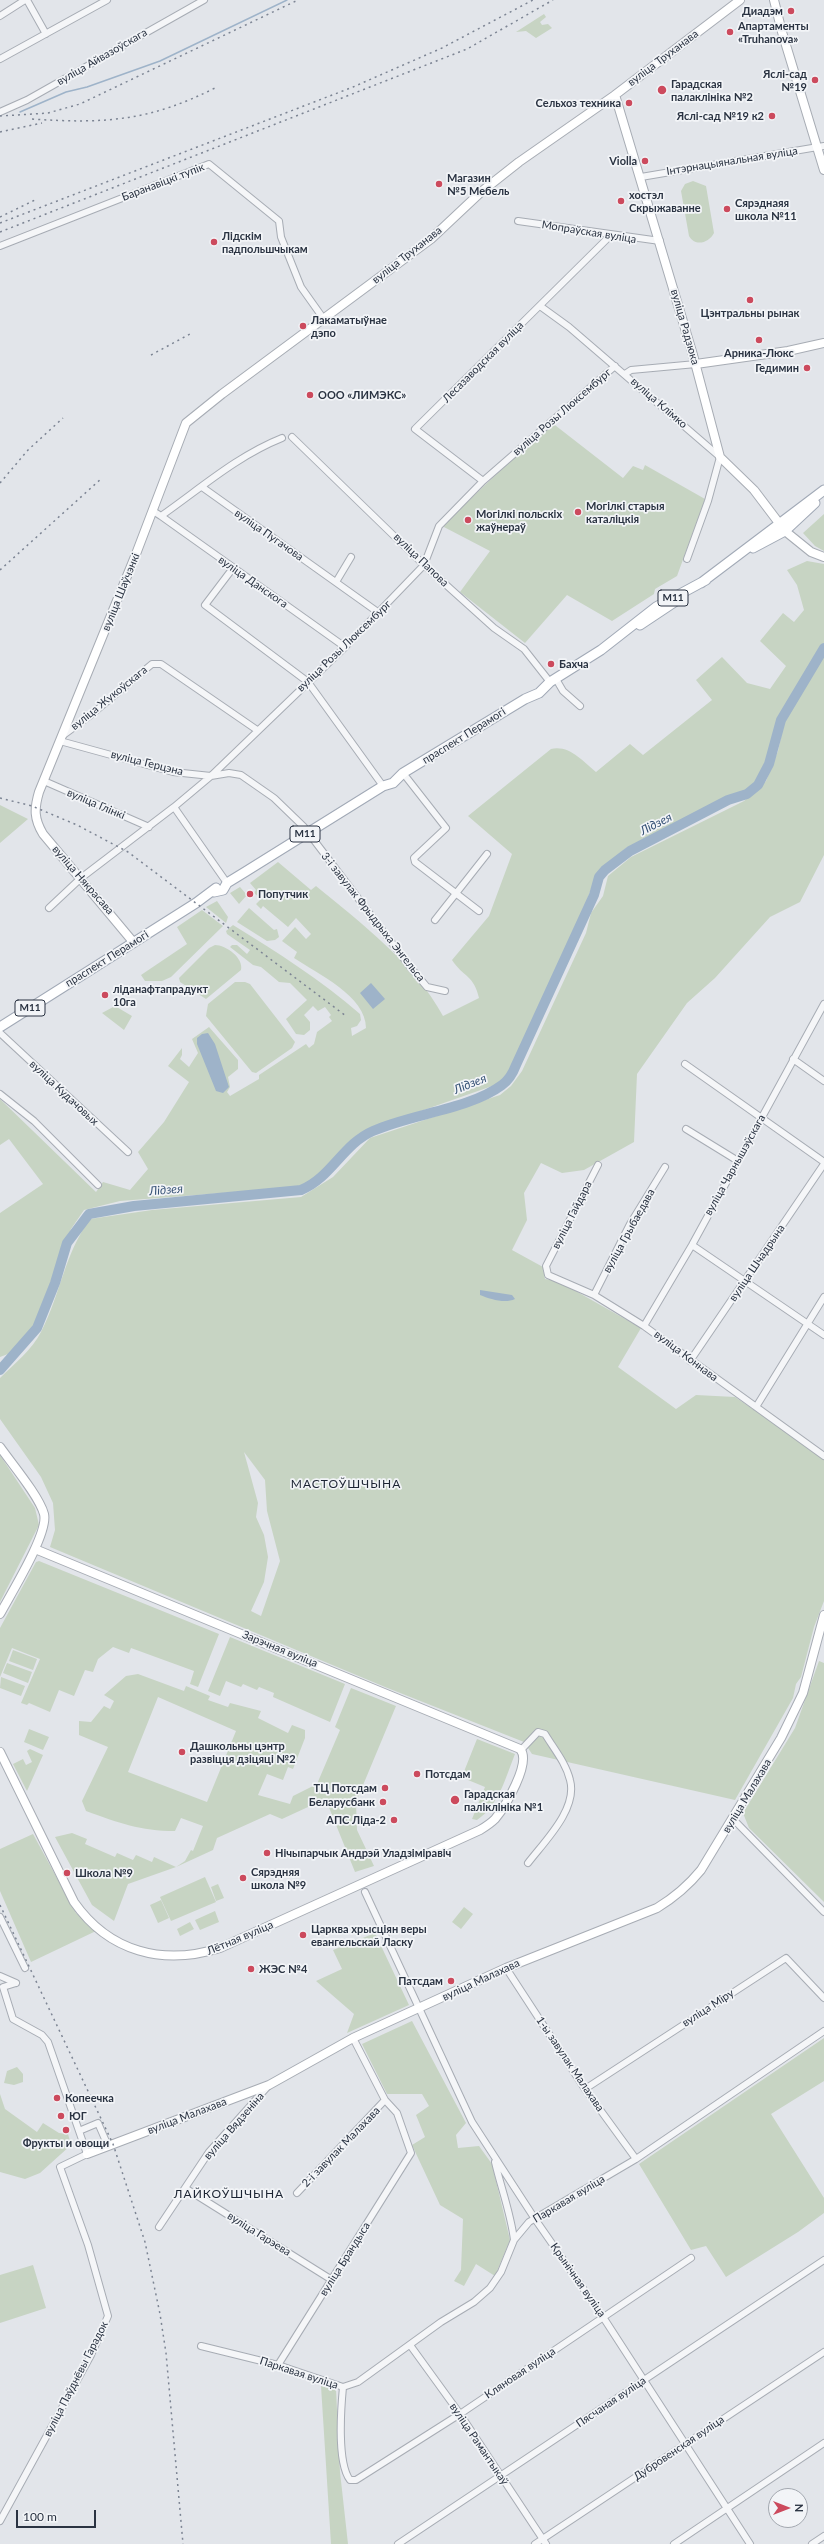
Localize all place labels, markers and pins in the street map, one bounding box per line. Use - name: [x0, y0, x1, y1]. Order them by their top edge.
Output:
- place label: Диадэм: [742, 4, 783, 18]
- marker: Диадэм: [786, 6, 796, 16]
- place label: Апартаменты «Truhanova»: [738, 19, 809, 45]
- marker: Апартаменты «Truhanova»: [725, 27, 735, 37]
- place label: Яслі-сад №19: [763, 67, 807, 93]
- marker: Яслі-сад №19: [810, 75, 820, 85]
- place label: Гарадская палаклініка №2: [671, 77, 753, 103]
- marker: Гарадская палаклініка №2: [656, 84, 668, 96]
- place label: Сельхоз техника: [536, 96, 621, 110]
- marker: Сельхоз техника: [624, 98, 634, 108]
- place label: Яслі-сад №19 к2: [677, 109, 764, 123]
- marker: Яслі-сад №19 к2: [767, 111, 777, 121]
- place label: Violla: [609, 154, 637, 168]
- marker: Violla: [640, 156, 650, 166]
- place label: Магазин №5 Мебель: [447, 171, 509, 197]
- marker: Магазин №5 Мебель: [434, 179, 444, 189]
- place label: хостэл Скрыжаванне: [629, 188, 701, 214]
- marker: хостэл Скрыжаванне: [616, 196, 626, 206]
- place label: Сярэднаяя школа №11: [735, 196, 797, 222]
- marker: Сярэднаяя школа №11: [722, 204, 732, 214]
- place label: Лідскім падпольшчыкам: [222, 229, 308, 255]
- marker: Лідскім падпольшчыкам: [209, 237, 219, 247]
- marker: Цэнтральны рынак: [745, 295, 755, 305]
- place label: Цэнтральны рынак: [700, 306, 800, 320]
- place label: Лакаматыўнае дэпо: [311, 313, 387, 339]
- marker: Лакаматыўнае дэпо: [298, 321, 308, 331]
- marker: Арника-Люкс: [754, 335, 764, 345]
- place label: Арника-Люкс: [724, 346, 794, 360]
- place label: Гедимин: [755, 361, 799, 375]
- marker: Гедимин: [802, 363, 812, 373]
- place label: ООО «ЛИМЭКС»: [318, 388, 406, 402]
- marker: ООО «ЛИМЭКС»: [305, 390, 315, 400]
- place label: Могілкі старыя каталіцкія: [586, 499, 664, 525]
- place label: Могілкі польскіх жаўнераў: [476, 507, 562, 533]
- marker: Могілкі старыя каталіцкія: [573, 507, 583, 517]
- marker: Могілкі польскіх жаўнераў: [463, 515, 473, 525]
- place label: Бахча: [559, 657, 589, 671]
- marker: Бахча: [546, 659, 556, 669]
- place label: Попутчик: [258, 887, 308, 901]
- marker: Попутчик: [245, 889, 255, 899]
- place label: ліданафтапрадукт 10га: [113, 982, 208, 1008]
- marker: ліданафтапрадукт 10га: [100, 990, 110, 1000]
- place label: Дашкольны цэнтр развіцця дзіцяці №2: [190, 1739, 296, 1765]
- marker: Дашкольны цэнтр развіцця дзіцяці №2: [177, 1747, 187, 1757]
- place label: Потсдам: [425, 1767, 470, 1781]
- marker: Потсдам: [412, 1769, 422, 1779]
- place label: ТЦ Потсдам: [314, 1781, 377, 1795]
- marker: ТЦ Потсдам: [380, 1783, 390, 1793]
- place label: Гарадская паліклініка №1: [464, 1787, 543, 1813]
- marker: Гарадская паліклініка №1: [449, 1794, 461, 1806]
- place label: Беларусбанк: [309, 1795, 375, 1809]
- marker: Беларусбанк: [378, 1797, 388, 1807]
- place label: АПС Ліда-2: [326, 1813, 386, 1827]
- marker: АПС Ліда-2: [389, 1815, 399, 1825]
- place label: Нічыпарчык Андрэй Уладзіміравіч: [275, 1846, 451, 1860]
- marker: Нічыпарчык Андрэй Уладзіміравіч: [262, 1848, 272, 1858]
- place label: Сярэдняя школа №9: [251, 1865, 306, 1891]
- place label: Школа №9: [75, 1866, 133, 1880]
- marker: Школа №9: [62, 1868, 72, 1878]
- marker: Сярэдняя школа №9: [238, 1873, 248, 1883]
- place label: Царква хрысціян веры евангельскай Ласку: [311, 1922, 427, 1948]
- marker: Царква хрысціян веры евангельскай Ласку: [298, 1930, 308, 1940]
- place label: ЖЭС №4: [259, 1962, 307, 1976]
- marker: ЖЭС №4: [246, 1964, 256, 1974]
- place label: Патсдам: [398, 1974, 443, 1988]
- marker: Патсдам: [446, 1976, 456, 1986]
- place label: Копеечка: [65, 2091, 114, 2105]
- marker: Копеечка: [52, 2093, 62, 2103]
- place label: ЮГ: [69, 2109, 87, 2123]
- marker: ЮГ: [56, 2111, 66, 2121]
- marker: Фрукты и овощи: [61, 2125, 71, 2135]
- place label: Фрукты и овощи: [23, 2136, 109, 2150]

